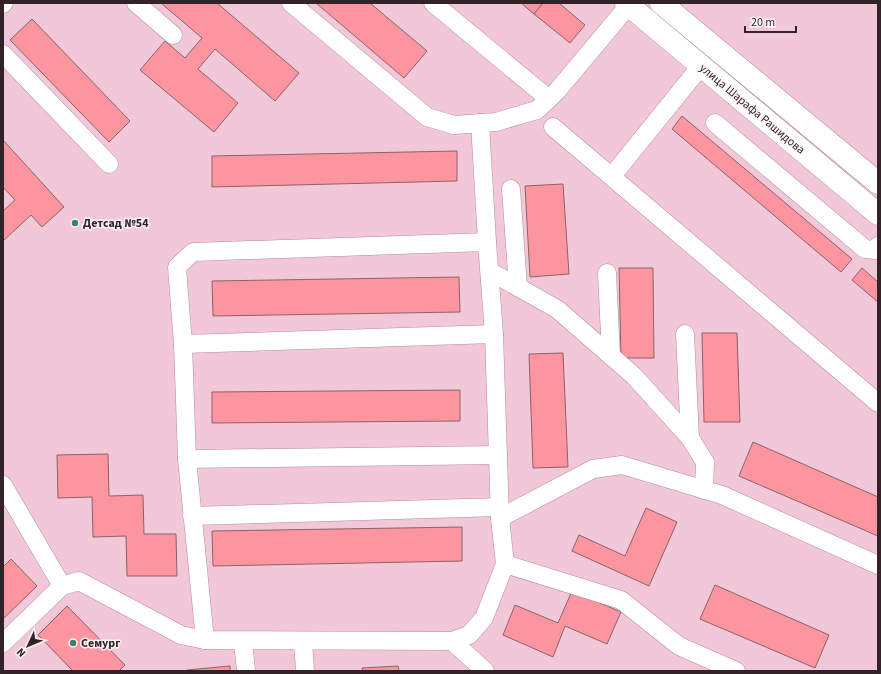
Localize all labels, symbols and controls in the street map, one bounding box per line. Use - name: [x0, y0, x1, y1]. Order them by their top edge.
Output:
- scale bar: [745, 8, 796, 34]
- text: 20 m: [751, 14, 775, 31]
- street label: улица Шарафа Рашидова: [696, 60, 808, 158]
- place label: Детсад №54: [83, 215, 149, 232]
- marker: Детсад №54: [70, 218, 80, 228]
- north arrow: [8, 626, 48, 666]
- place label: Семург: [81, 635, 120, 652]
- marker: Семург: [68, 638, 78, 648]
- text: N: [13, 645, 29, 660]

